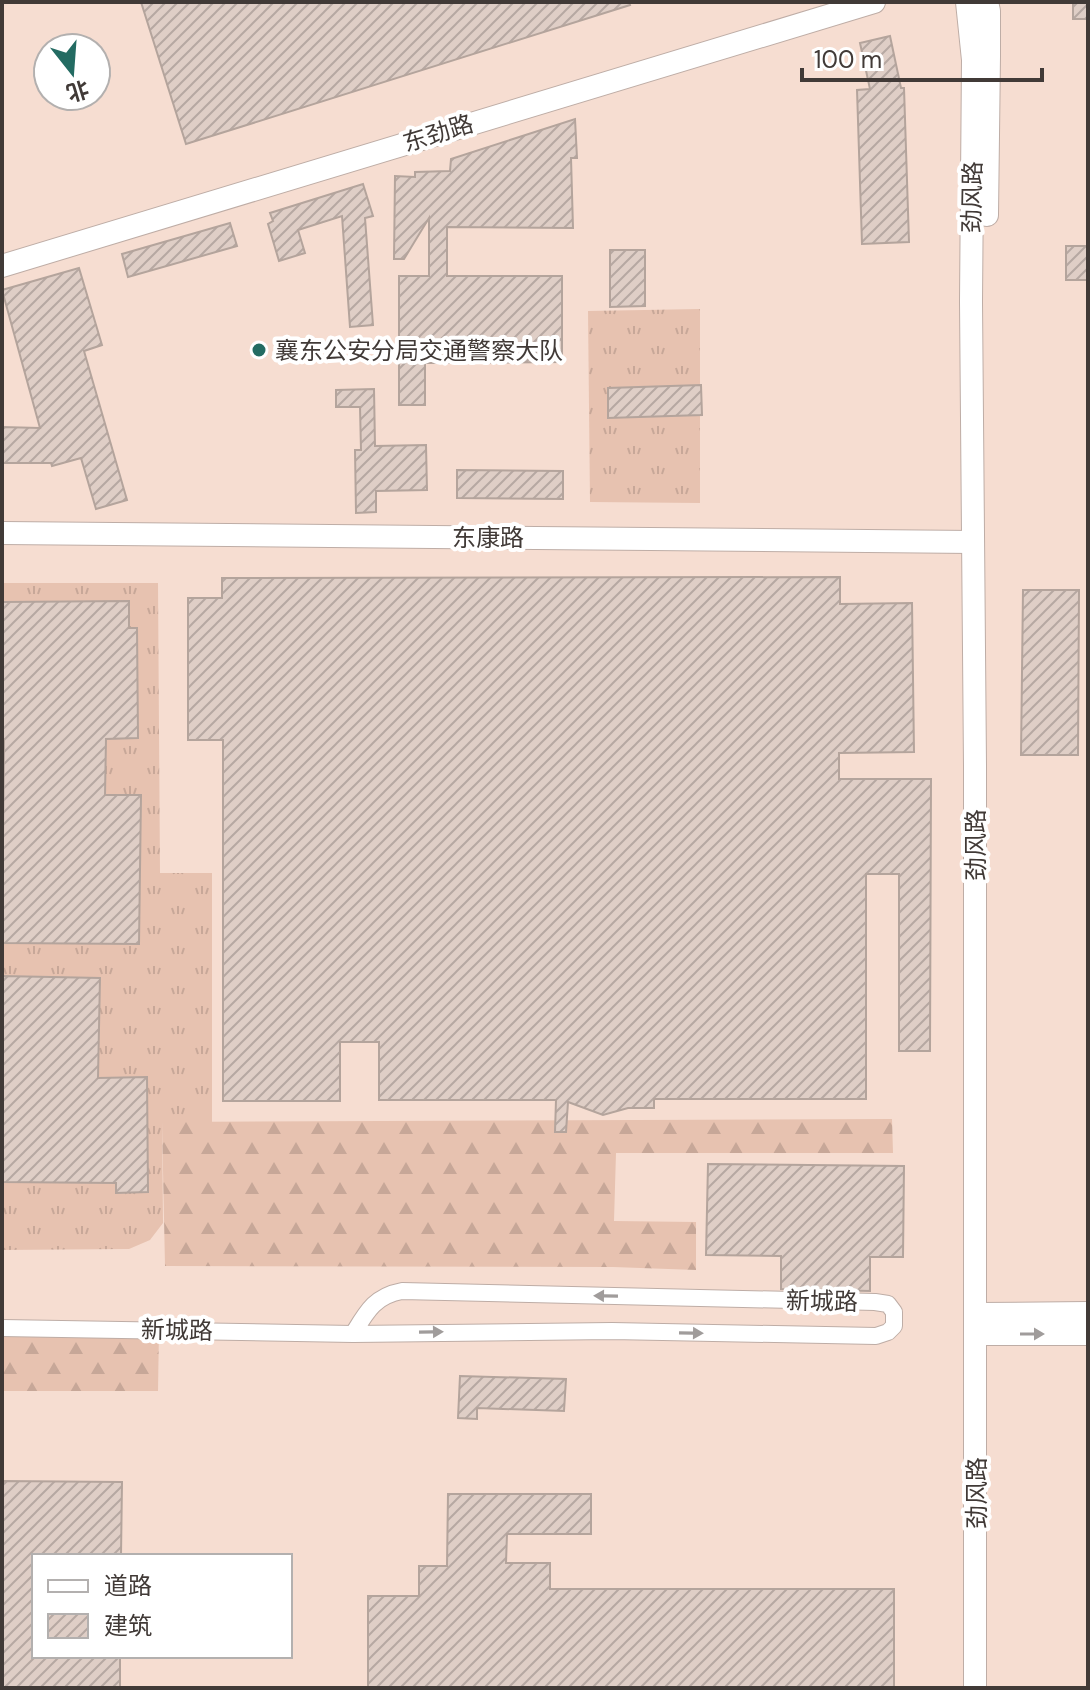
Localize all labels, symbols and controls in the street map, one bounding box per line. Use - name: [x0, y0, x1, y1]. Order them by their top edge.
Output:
- north arrow: [32, 32, 112, 112]
- scale bar: [802, 32, 1042, 82]
- text: 100 m: [814, 44, 882, 75]
- text: 北: [63, 74, 92, 108]
- street label: 东劲路: [399, 108, 477, 158]
- street label: 劲风路: [956, 161, 988, 233]
- place label: 襄东公安分局交通警察大队: [275, 335, 563, 366]
- marker: 襄东公安分局交通警察大队: [250, 341, 268, 359]
- street label: 东康路: [452, 522, 524, 553]
- street label: 劲风路: [960, 809, 991, 881]
- street label: 新城路: [786, 1285, 858, 1317]
- one-way arrow: [593, 1289, 618, 1302]
- street label: 新城路: [141, 1314, 213, 1346]
- one-way arrow: [419, 1326, 444, 1339]
- one-way arrow: [679, 1327, 704, 1339]
- one-way arrow: [1020, 1328, 1045, 1340]
- street label: 劲风路: [961, 1457, 992, 1529]
- legend: [32, 1554, 292, 1658]
- text: 道路: [104, 1570, 152, 1601]
- text: 建筑: [104, 1610, 152, 1641]

